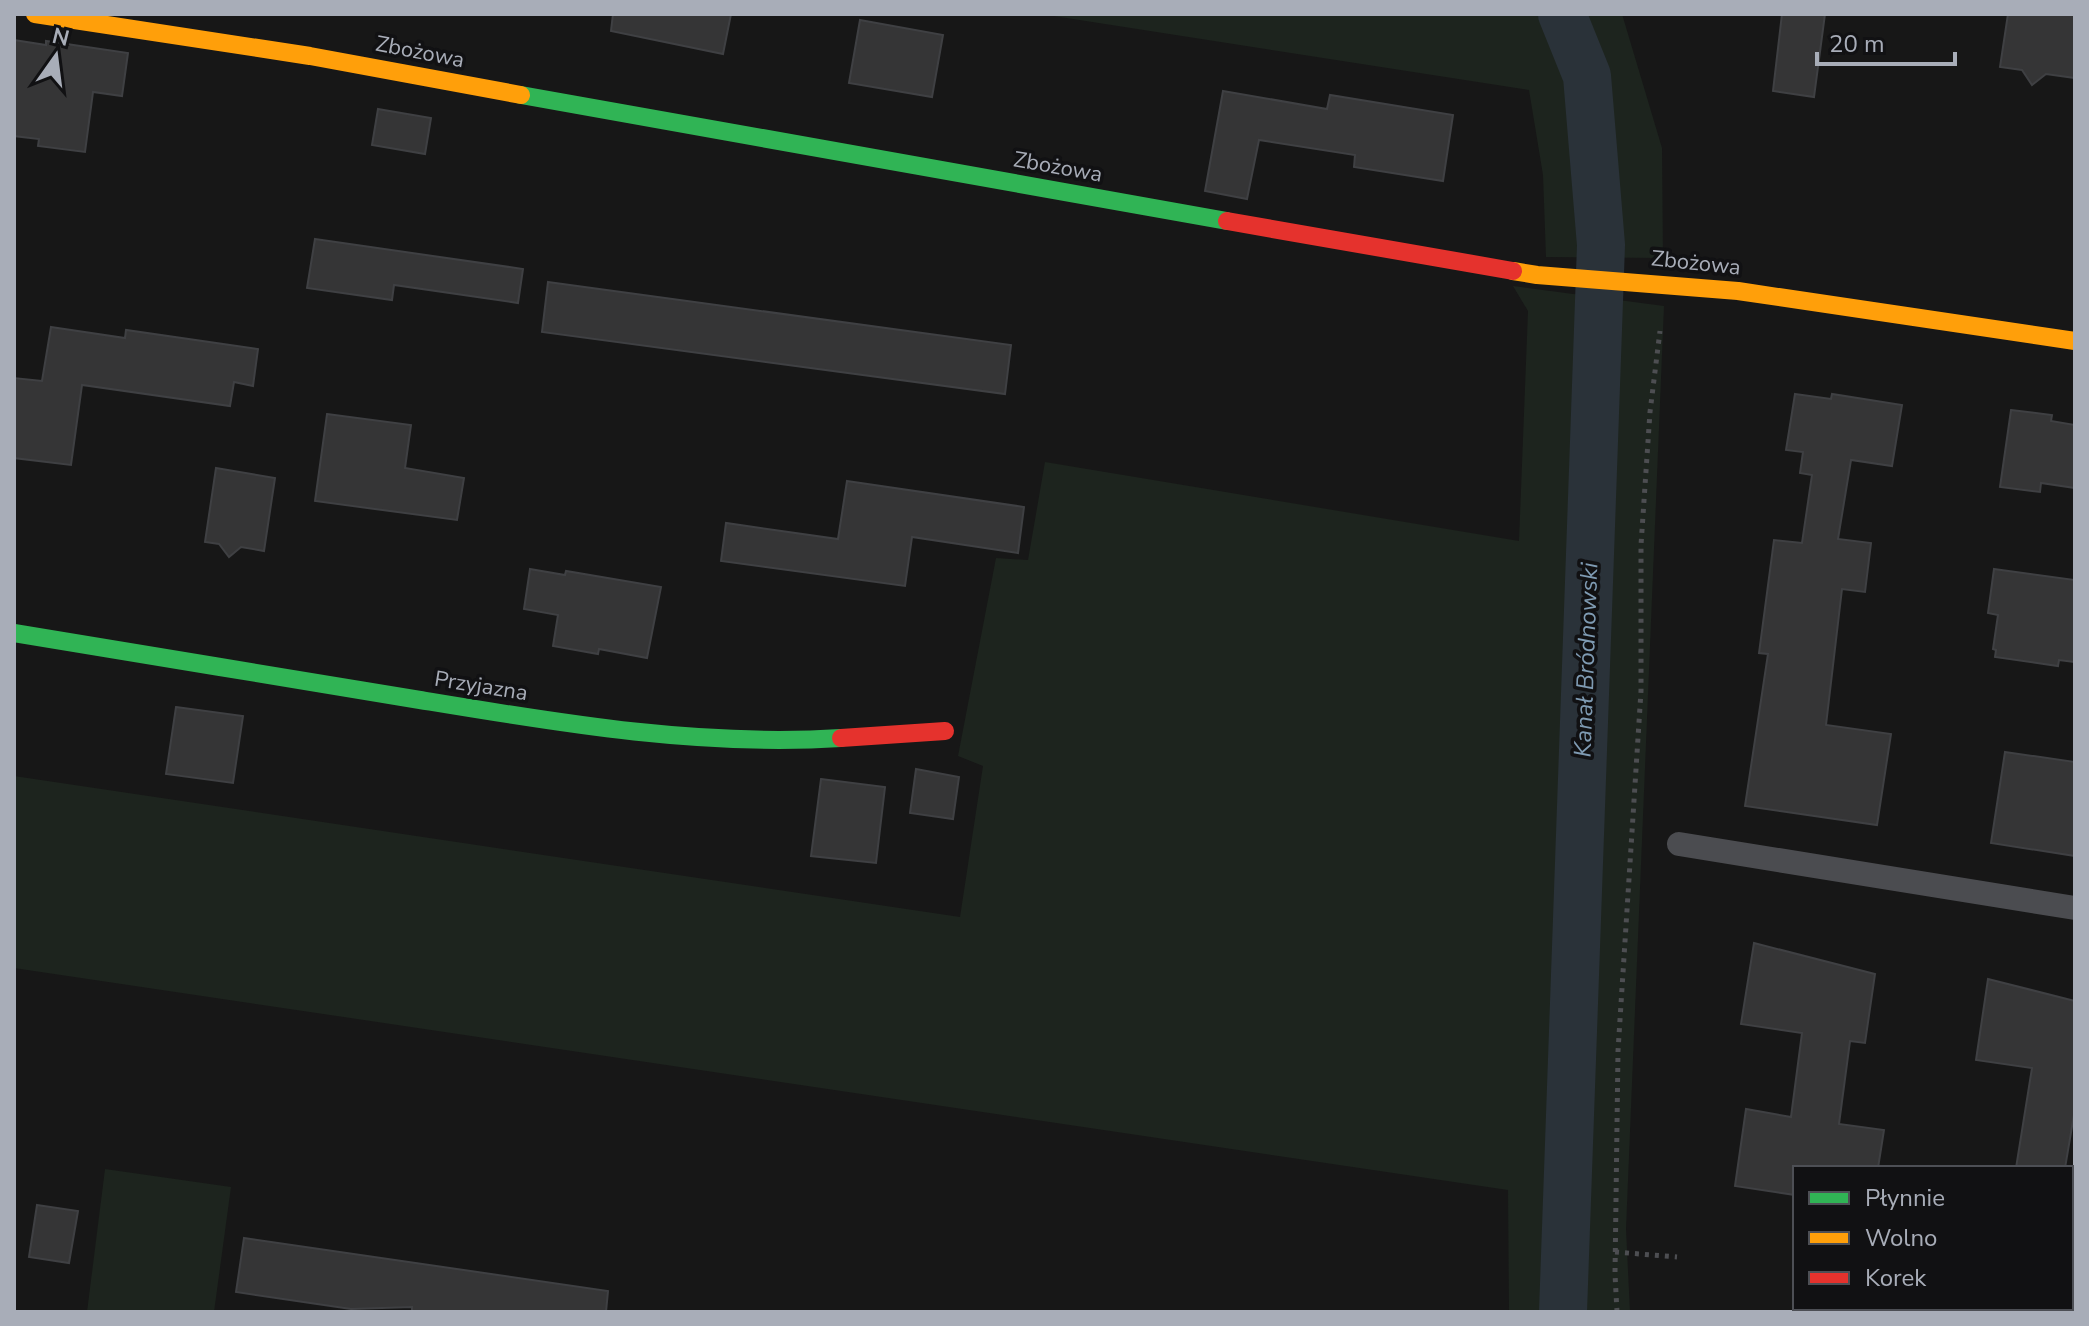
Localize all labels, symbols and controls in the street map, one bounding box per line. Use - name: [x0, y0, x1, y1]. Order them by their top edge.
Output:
- north arrow: [16, 16, 96, 96]
- scale bar: [1817, 16, 1955, 66]
- text: N: [49, 21, 72, 54]
- text: 20 m: [1829, 28, 1885, 60]
- street label: Zbożowa: [373, 29, 467, 75]
- street label: Zbożowa: [1011, 144, 1105, 190]
- street label: Zbożowa: [1650, 243, 1742, 283]
- water label: Kanał Bródnowski: [1567, 561, 1605, 758]
- street label: Przyjazna: [432, 664, 530, 708]
- legend: [1793, 1166, 2073, 1310]
- text: Płynnie: [1865, 1182, 1945, 1214]
- text: Wolno: [1865, 1222, 1937, 1254]
- text: Korek: [1865, 1262, 1927, 1294]

